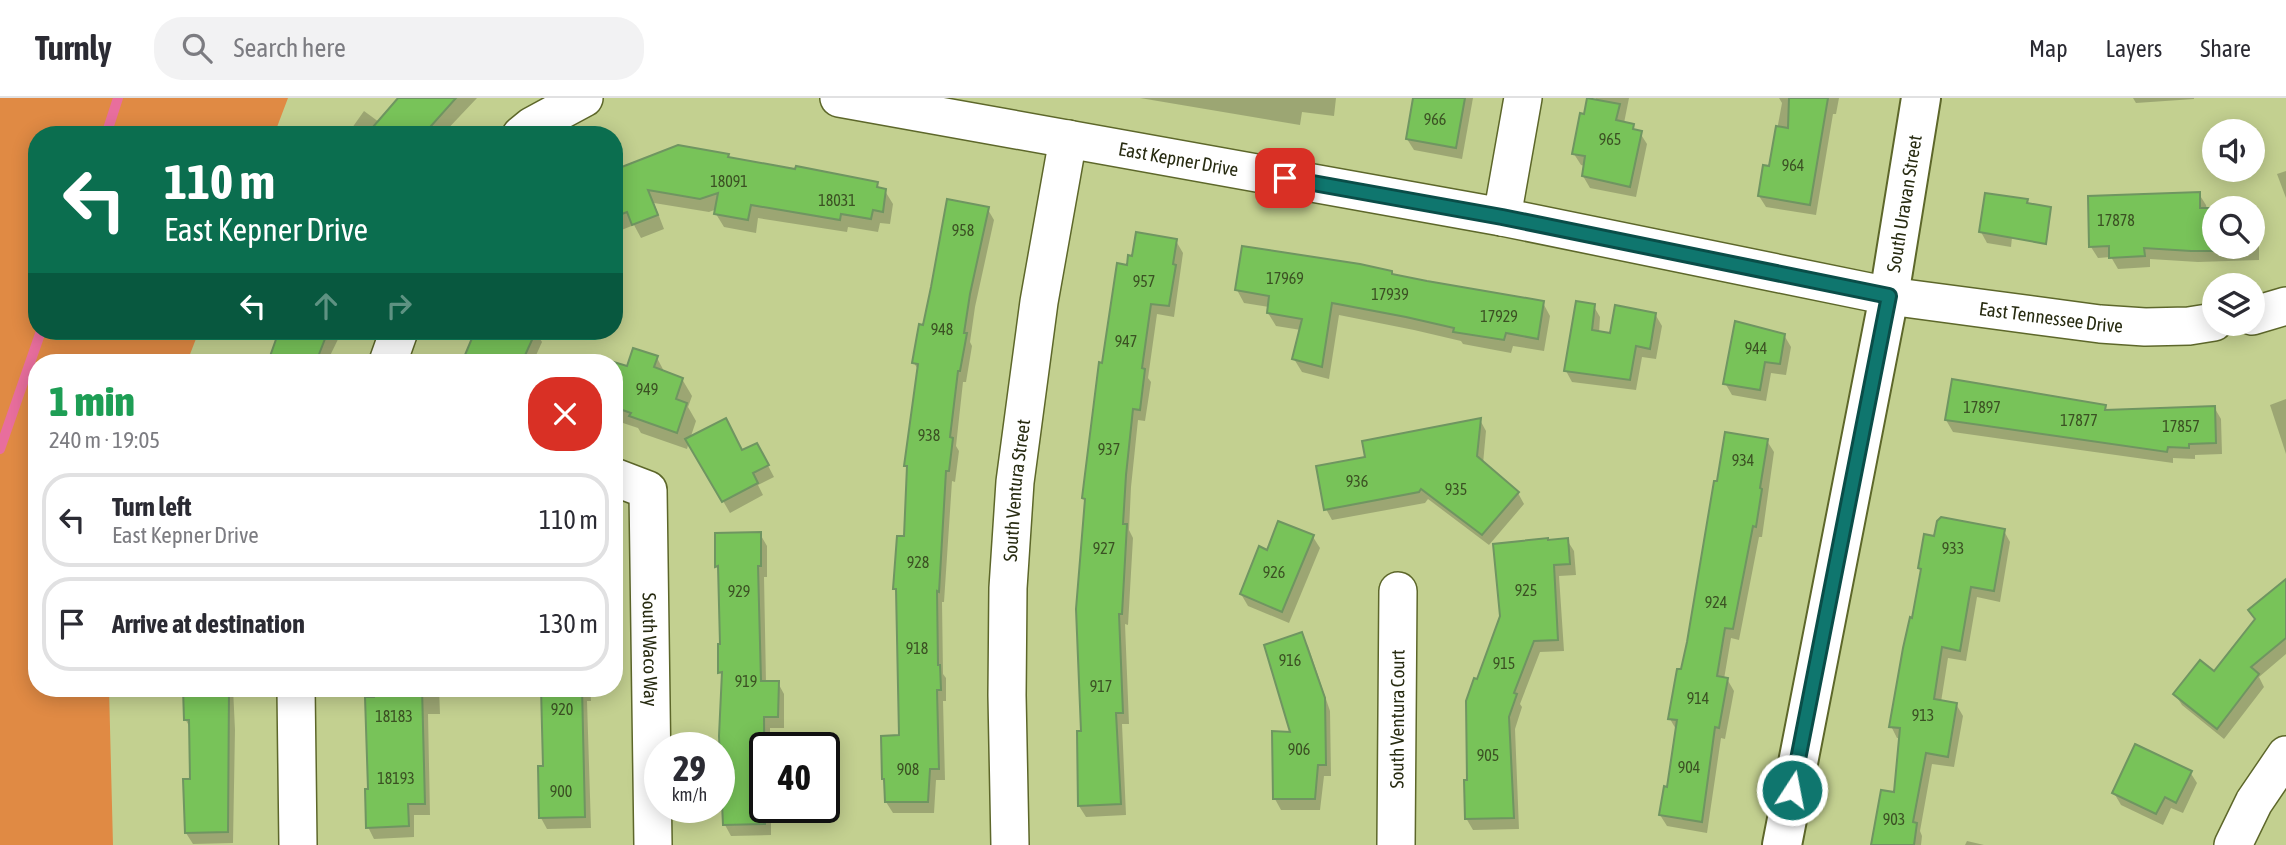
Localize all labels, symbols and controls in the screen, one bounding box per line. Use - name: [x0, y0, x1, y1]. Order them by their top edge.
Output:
- search box: [154, 17, 644, 80]
- text: Turnly: [35, 29, 112, 67]
- icon: search: [178, 29, 216, 67]
- text: Search here: [234, 33, 346, 63]
- text: Map: [2029, 35, 2068, 62]
- text: Layers: [2106, 35, 2162, 62]
- text: Share: [2200, 35, 2251, 62]
- house number: 966: [1424, 110, 1446, 128]
- map controls: [2202, 119, 2265, 336]
- button: sound: [2202, 119, 2265, 182]
- house number: 965: [1599, 130, 1621, 148]
- street label: South Uravan Street: [1882, 133, 1926, 274]
- street label: East Kepner Drive: [1117, 137, 1240, 180]
- pin: [1255, 148, 1315, 208]
- text: 110 m: [164, 153, 275, 209]
- icon: left: [49, 154, 140, 245]
- house number: 964: [1782, 156, 1804, 174]
- icon: arrive: [1266, 159, 1304, 197]
- house number: 18091: [710, 172, 748, 190]
- house number: 18031: [818, 191, 856, 209]
- button: search: [2202, 196, 2265, 259]
- text: East Kepner Drive: [164, 211, 368, 248]
- house number: 17878: [2097, 211, 2135, 229]
- house number: 958: [952, 221, 974, 239]
- house number: 17969: [1266, 269, 1304, 287]
- house number: 957: [1133, 272, 1155, 290]
- button: layers: [2202, 273, 2265, 336]
- house number: 17939: [1371, 285, 1409, 303]
- icon: left: [234, 287, 272, 325]
- icon: ahead: [307, 287, 345, 325]
- icon: right: [380, 287, 418, 325]
- street label: East Tennessee Drive: [1978, 297, 2124, 337]
- house number: 17929: [1480, 307, 1518, 325]
- house number: 948: [931, 320, 953, 338]
- house number: 947: [1115, 332, 1137, 350]
- house number: 944: [1745, 339, 1767, 357]
- text: 1 min: [49, 377, 135, 425]
- button: close: [528, 377, 602, 451]
- house number: 949: [636, 380, 658, 398]
- house number: 17897: [1963, 398, 2001, 416]
- house number: 17877: [2060, 411, 2098, 429]
- house number: 17857: [2162, 417, 2200, 435]
- street label: South Ventura Street: [999, 418, 1034, 562]
- house number: 938: [918, 426, 940, 444]
- text: 240 m · 19:05: [49, 427, 160, 453]
- house number: 937: [1098, 440, 1120, 458]
- house number: 934: [1732, 451, 1754, 469]
- house number: 936: [1346, 472, 1368, 490]
- house number: 935: [1445, 480, 1467, 498]
- text: Turn left: [112, 492, 192, 522]
- icon: left: [53, 501, 91, 539]
- text: 110 m: [539, 505, 598, 535]
- text: East Kepner Drive: [112, 522, 259, 548]
- house number: 927: [1093, 539, 1115, 557]
- house number: 933: [1942, 539, 1964, 557]
- house number: 928: [907, 553, 929, 571]
- house number: 926: [1263, 563, 1285, 581]
- house number: 925: [1515, 581, 1537, 599]
- house number: 929: [728, 582, 750, 600]
- street label: South Waco Way: [638, 592, 662, 707]
- house number: 924: [1705, 593, 1727, 611]
- icon: arrive: [53, 605, 91, 643]
- text: Arrive at destination: [112, 609, 305, 639]
- text: 130 m: [539, 609, 598, 639]
- house number: 918: [906, 639, 928, 657]
- street label: South Ventura Court: [1385, 649, 1409, 789]
- house number: 916: [1279, 651, 1301, 669]
- house number: 915: [1493, 654, 1515, 672]
- house number: 919: [735, 672, 757, 690]
- house number: 917: [1090, 677, 1112, 695]
- house number: 914: [1687, 689, 1709, 707]
- house number: 920: [551, 700, 573, 718]
- house number: 913: [1912, 706, 1934, 724]
- house number: 18183: [375, 707, 413, 725]
- speed limit sign: 40: [749, 732, 840, 823]
- house number: 906: [1288, 740, 1310, 758]
- house number: 905: [1477, 746, 1499, 764]
- text: 29: [673, 748, 706, 788]
- position arrow: [1755, 753, 1829, 827]
- house number: 904: [1678, 758, 1700, 776]
- house number: 908: [897, 760, 919, 778]
- house number: 18193: [377, 769, 415, 787]
- house number: 900: [550, 782, 572, 800]
- text: km/h: [672, 784, 707, 805]
- house number: 903: [1883, 810, 1905, 828]

